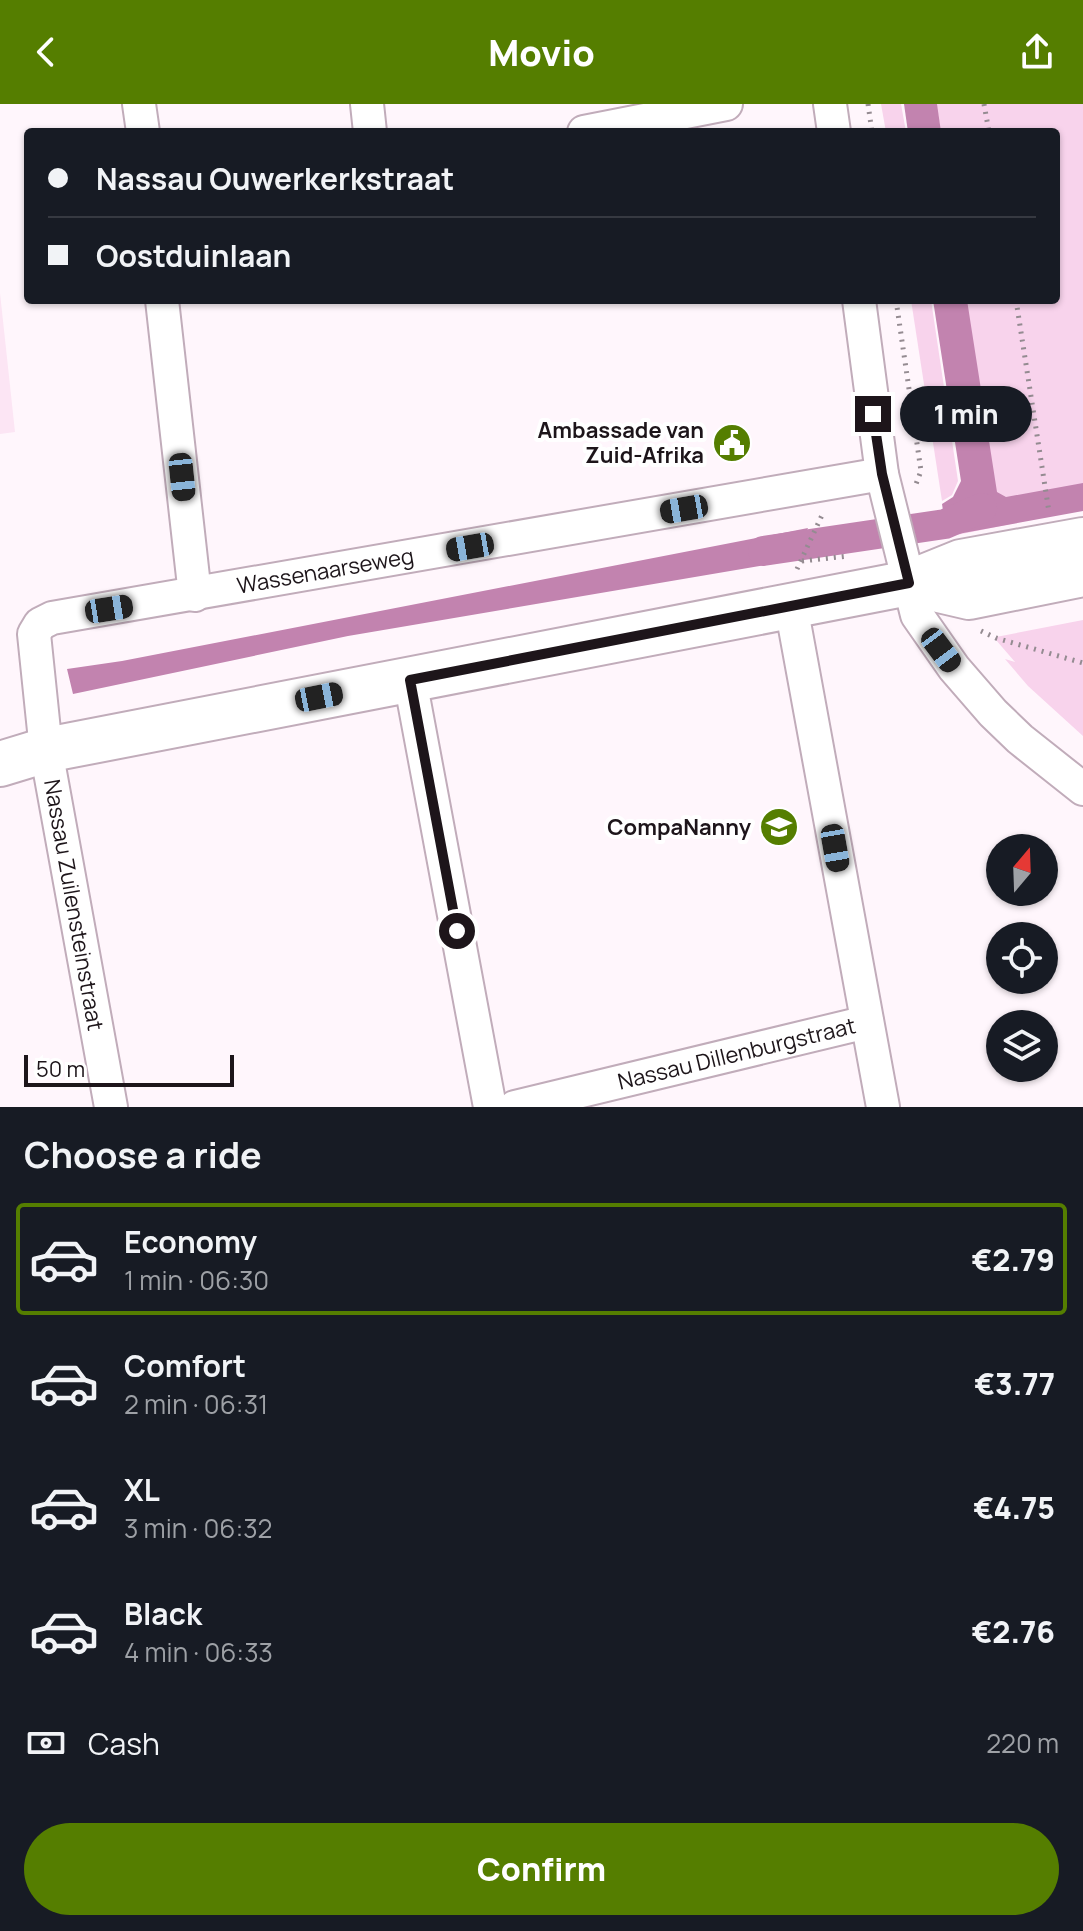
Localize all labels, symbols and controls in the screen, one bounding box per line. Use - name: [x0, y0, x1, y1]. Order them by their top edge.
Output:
- text: Movio: [488, 28, 595, 77]
- icon: back: [24, 30, 68, 74]
- icon: share: [1015, 30, 1059, 74]
- text: Nassau Ouwerkerkstraat: [96, 158, 454, 199]
- text: Oostduinlaan: [96, 235, 291, 276]
- callout: 1 min: [901, 386, 1033, 442]
- route end: [855, 396, 891, 432]
- text: 1 min: [933, 396, 999, 432]
- place label: Ambassade van Zuid-Afrika: [538, 415, 704, 470]
- public building icon: Ambassade van Zuid-Afrika: [711, 422, 753, 464]
- car: [168, 452, 196, 502]
- car: [658, 493, 710, 525]
- car: [444, 531, 496, 563]
- street label: Wassenaarseweg: [235, 541, 416, 601]
- car: [83, 593, 135, 625]
- car: [917, 624, 965, 676]
- car: [293, 681, 345, 713]
- street label: Nassau Zuilensteinstraat: [37, 777, 111, 1033]
- school or university icon: CompaNanny: [758, 806, 800, 848]
- place label: CompaNanny: [607, 812, 752, 842]
- car: [819, 822, 851, 874]
- north arrow: [986, 834, 1058, 906]
- map controls: [986, 834, 1058, 1082]
- route start: [439, 913, 475, 949]
- button: locate: [986, 922, 1058, 994]
- street label: Nassau Dillenburgstraat: [615, 1010, 859, 1097]
- button: layers: [986, 1010, 1058, 1082]
- scale bar: [24, 1051, 234, 1087]
- text: 50 m: [36, 1054, 85, 1084]
- text: Choose a ride: [24, 1130, 262, 1179]
- text: Economy: [124, 1221, 257, 1262]
- icon: car: [28, 1223, 100, 1295]
- text: €2.79: [971, 1239, 1055, 1280]
- text: 1 min · 06:30: [124, 1262, 269, 1298]
- text: Comfort: [124, 1345, 246, 1386]
- icon: car: [28, 1347, 100, 1419]
- text: €3.77: [974, 1363, 1055, 1404]
- text: 2 min · 06:31: [124, 1386, 268, 1422]
- text: XL: [124, 1469, 160, 1510]
- icon: car: [28, 1471, 100, 1543]
- text: €4.75: [973, 1487, 1055, 1528]
- text: 3 min · 06:32: [124, 1510, 272, 1546]
- text: Black: [124, 1593, 202, 1634]
- icon: car: [28, 1595, 100, 1667]
- text: €2.76: [971, 1611, 1055, 1652]
- text: 4 min · 06:33: [124, 1634, 273, 1670]
- icon: cash: [24, 1721, 68, 1765]
- text: Cash: [88, 1723, 160, 1764]
- text: 220 m: [986, 1725, 1059, 1761]
- button: Confirm: [24, 1823, 1059, 1915]

